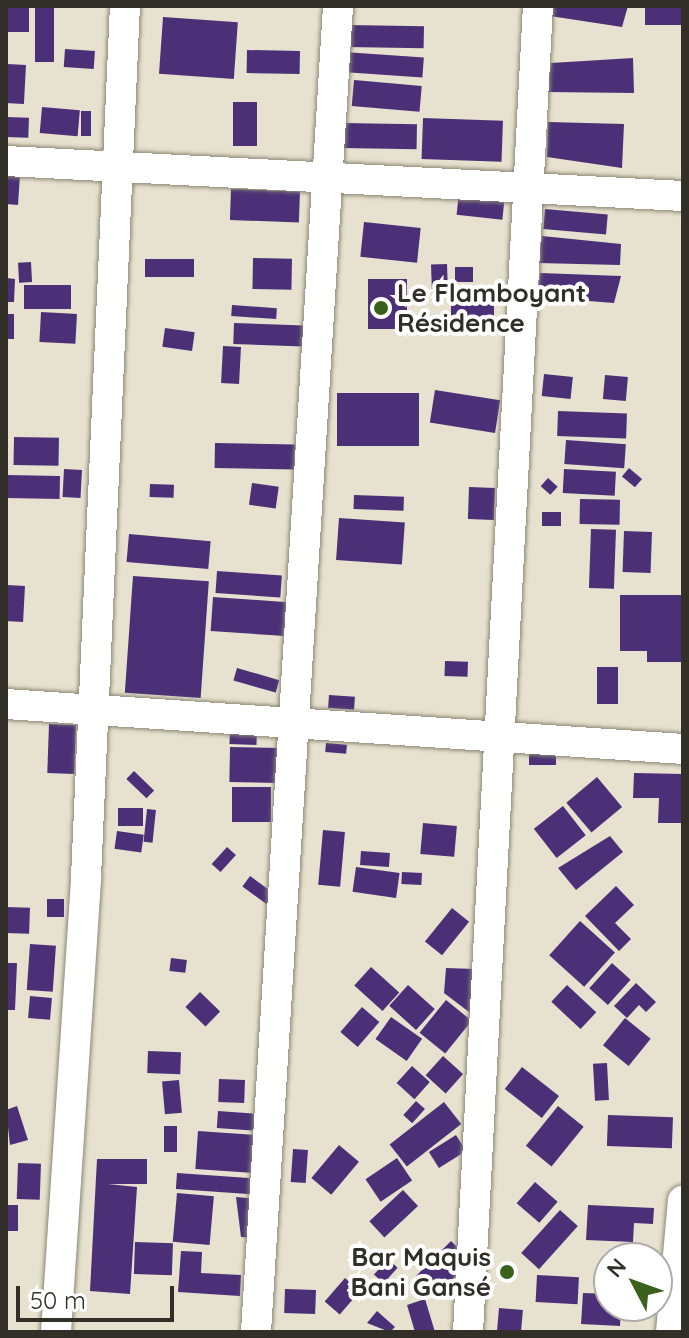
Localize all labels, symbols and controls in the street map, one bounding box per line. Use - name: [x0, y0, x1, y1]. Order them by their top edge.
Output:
- place label: Le Flamboyant Résidence: [397, 277, 586, 338]
- marker: Le Flamboyant Résidence: [372, 299, 390, 317]
- place label: Bar Maquis Bani Gansé: [351, 1241, 491, 1302]
- north arrow: [593, 1242, 673, 1322]
- text: N: [601, 1252, 632, 1283]
- marker: Bar Maquis Bani Gansé: [498, 1263, 516, 1281]
- scale bar: [20, 1270, 178, 1320]
- text: 50 m: [30, 1285, 86, 1315]

